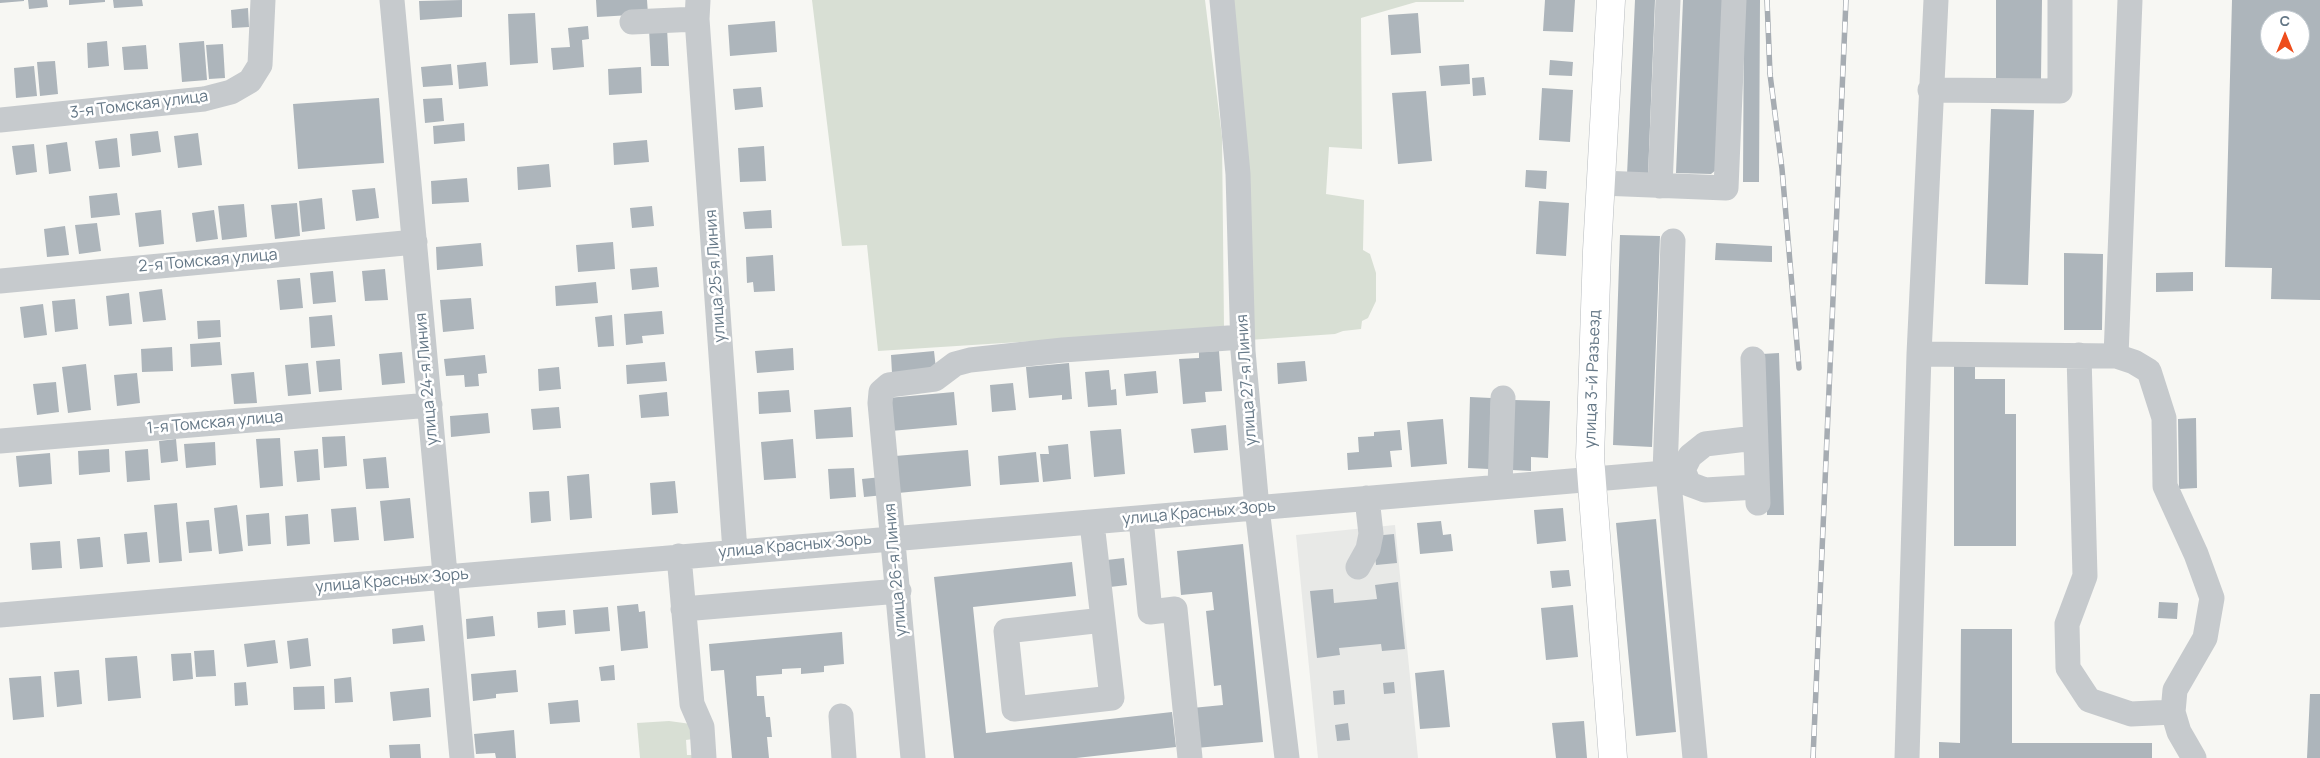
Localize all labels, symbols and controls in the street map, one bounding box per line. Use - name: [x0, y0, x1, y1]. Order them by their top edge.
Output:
- north arrow: [2260, 10, 2310, 60]
- text: С: [2280, 11, 2290, 30]
- street label: 3-я Томская улица: [69, 87, 209, 123]
- street label: улица 25-я Линия: [702, 209, 730, 343]
- street label: 2-я Томская улица: [138, 245, 278, 277]
- street label: улица 3-й Разъезд: [1581, 309, 1605, 449]
- street label: улица 24-я Линия: [412, 312, 442, 446]
- street label: улица 27-я Линия: [1233, 314, 1261, 446]
- street label: 1-я Томская улица: [146, 407, 284, 439]
- street label: улица Красных Зорь: [1121, 497, 1277, 529]
- street label: улица 26-я Линия: [881, 502, 911, 638]
- street label: улица Красных Зорь: [717, 530, 873, 562]
- street label: улица Красных Зорь: [314, 565, 470, 597]

